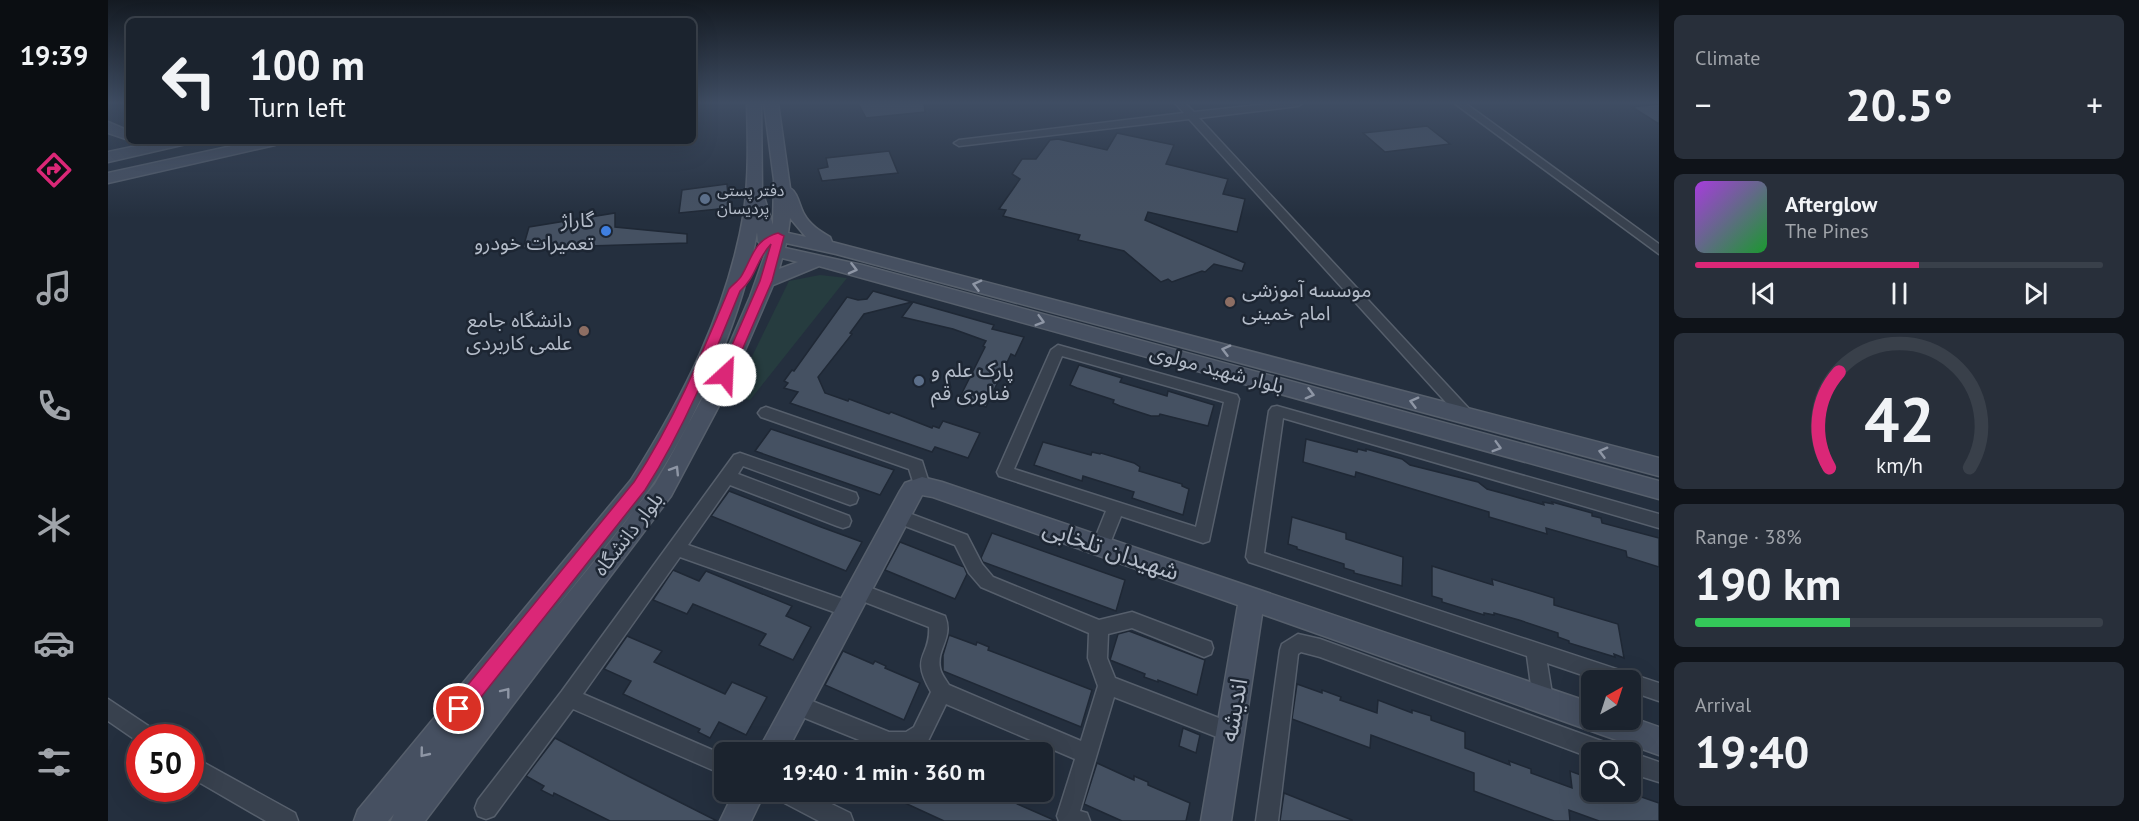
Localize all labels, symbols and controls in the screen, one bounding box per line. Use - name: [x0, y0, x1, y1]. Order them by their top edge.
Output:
- text: 100 m: [249, 37, 365, 92]
- text: 19:39: [20, 38, 88, 72]
- icon: left: [150, 42, 228, 120]
- text: Climate: [1695, 45, 1761, 71]
- text: 20.5°: [1845, 75, 1953, 133]
- text: −: [1695, 83, 1712, 126]
- text: +: [2086, 83, 2103, 126]
- text: Turn left: [249, 90, 346, 124]
- icon: directions: [33, 149, 75, 191]
- place label: دفتر پستی پردیسان: [717, 180, 785, 219]
- text: Afterglow: [1785, 190, 1877, 218]
- marker: دفتر پستی پردیسان: [698, 192, 712, 206]
- place label: گاراژ تعمیرات خودرو: [474, 207, 595, 256]
- text: The Pines: [1785, 218, 1869, 244]
- marker: گاراژ تعمیرات خودرو: [599, 224, 613, 238]
- one-way arrow: [847, 261, 857, 274]
- icon: music: [33, 267, 75, 309]
- place label: موسسه آموزشی امام خمینی: [1242, 277, 1371, 328]
- icon: previous: [1747, 277, 1780, 310]
- icon: pause: [1883, 277, 1916, 310]
- icon: next: [2019, 277, 2052, 310]
- one-way arrow: [972, 279, 982, 292]
- marker: موسسه آموزشی امام خمینی: [1223, 295, 1237, 309]
- place label: دانشگاه جامع علمی کاربردی: [466, 307, 572, 356]
- one-way arrow: [1035, 314, 1045, 326]
- marker: دانشگاه جامع علمی کاربردی: [577, 324, 591, 338]
- street label: بلوار شهید مولوی: [1147, 339, 1287, 399]
- position arrow: [693, 343, 757, 407]
- one-way arrow: [1221, 345, 1231, 358]
- place label: پارک علم و فناوری قم: [931, 357, 1014, 408]
- marker: پارک علم و فناوری قم: [912, 374, 926, 388]
- text: 42: [1864, 378, 1934, 459]
- icon: phone: [33, 385, 75, 427]
- one-way arrow: [1304, 387, 1314, 399]
- one-way arrow: [1409, 397, 1420, 409]
- one-way arrow: [1492, 439, 1502, 452]
- one-way arrow: [1598, 447, 1608, 459]
- text: km/h: [1875, 451, 1922, 479]
- one-way arrow: [668, 466, 680, 476]
- street label: بلوار دانشگاه: [587, 487, 669, 581]
- icon: climate: [33, 504, 75, 546]
- street label: شهیدان تلخابی: [1039, 512, 1183, 587]
- text: Range · 38%: [1695, 524, 1802, 550]
- text: 190 km: [1695, 554, 1841, 612]
- icon: car: [33, 622, 75, 664]
- north arrow: [1581, 670, 1641, 730]
- map controls: [1581, 670, 1641, 802]
- street label: انديشه: [1213, 676, 1254, 744]
- pin: [433, 683, 484, 734]
- one-way arrow: [499, 687, 510, 698]
- icon: arrive: [442, 692, 475, 725]
- text: Arrival: [1695, 692, 1751, 718]
- text: 19:40: [1695, 722, 1809, 780]
- speed limit sign: 50: [126, 724, 204, 802]
- icon: filters: [33, 741, 75, 783]
- button: search: [1581, 742, 1641, 802]
- one-way arrow: [420, 746, 431, 757]
- text: 19:40 · 1 min · 360 m: [782, 758, 985, 786]

